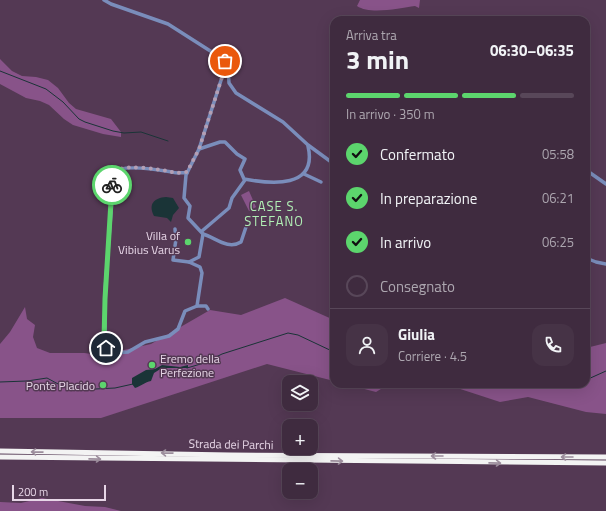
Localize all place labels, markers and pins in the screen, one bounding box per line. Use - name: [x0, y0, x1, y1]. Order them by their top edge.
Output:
- pin: [208, 44, 242, 78]
- place label: Villa of Vibius Varus: [118, 226, 180, 259]
- marker: Villa of Vibius Varus: [183, 237, 193, 247]
- pin: [89, 331, 123, 365]
- place label: Eremo della Perfezione: [160, 349, 220, 382]
- marker: Eremo della Perfezione: [147, 360, 157, 370]
- place label: Ponte Placido: [26, 376, 95, 395]
- marker: Ponte Placido: [98, 380, 108, 390]

